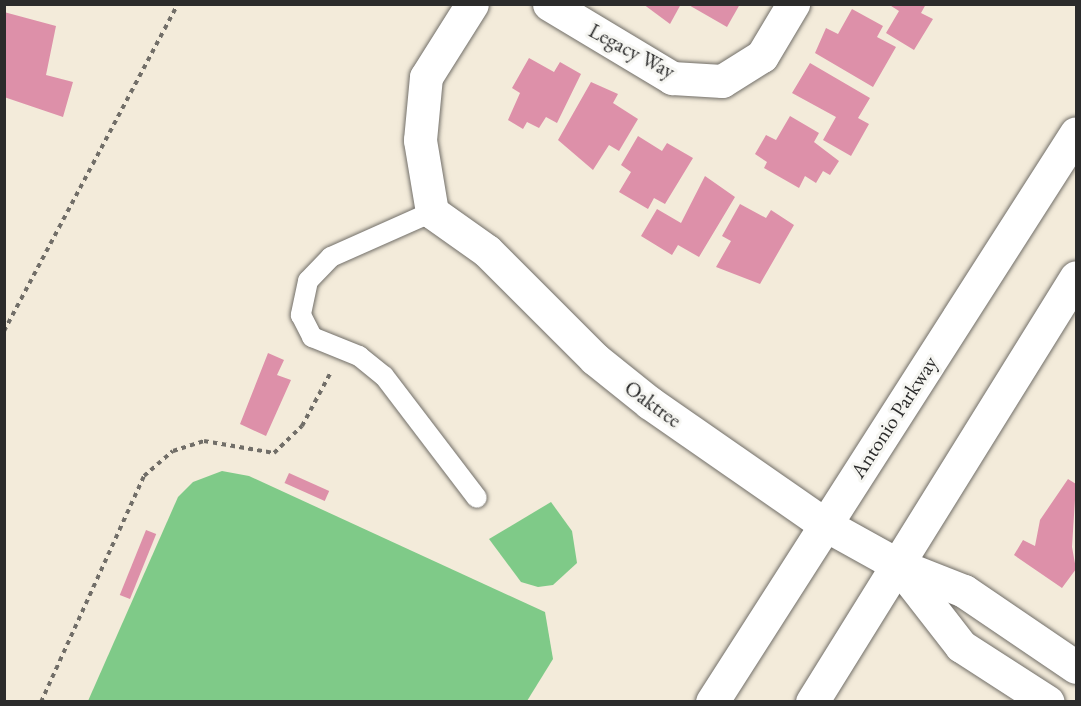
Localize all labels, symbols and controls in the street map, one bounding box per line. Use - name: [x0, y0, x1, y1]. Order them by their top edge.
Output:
- street label: Legacy Way: [585, 18, 679, 84]
- street label: Antonio Parkway: [845, 351, 943, 483]
- street label: Oaktree: [620, 375, 686, 433]

